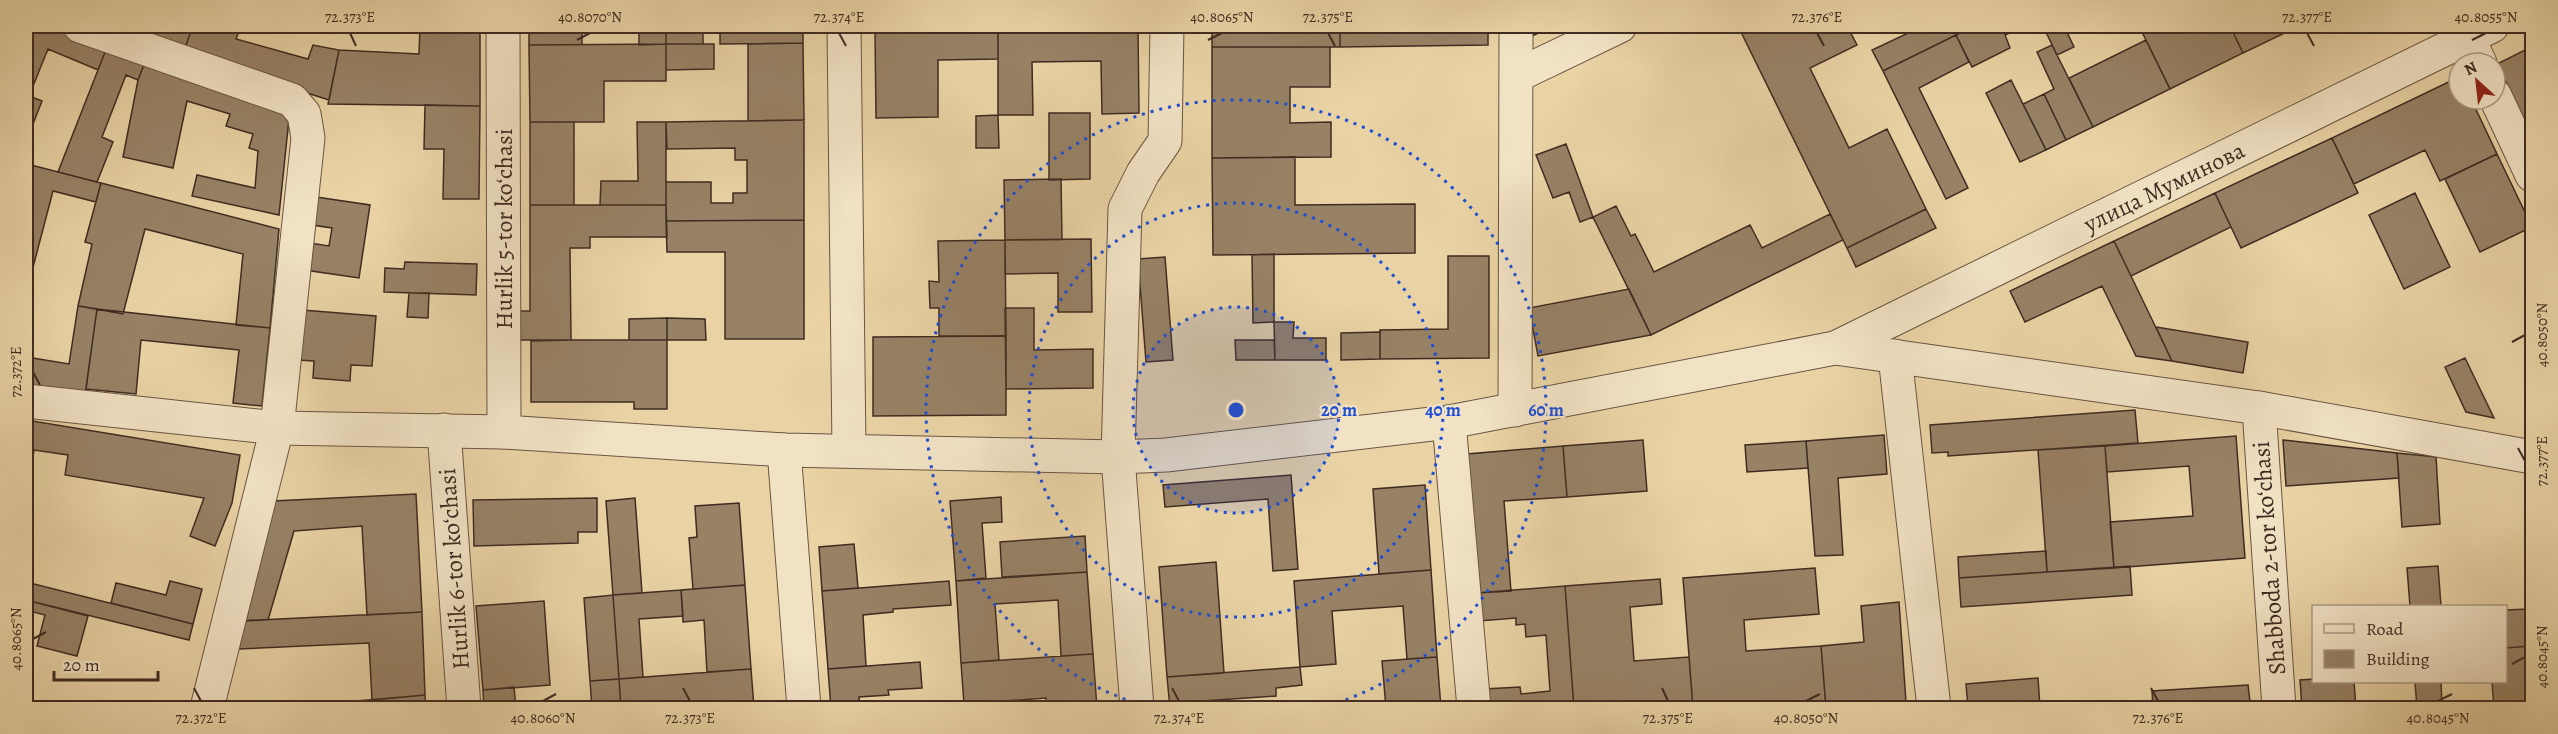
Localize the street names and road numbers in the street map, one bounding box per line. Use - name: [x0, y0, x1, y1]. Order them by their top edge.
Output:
- street label: Hurlik 5-tor koʻchasi: [488, 128, 520, 330]
- street label: улица Муминова: [2077, 134, 2250, 240]
- street label: Shabboda 2-tor koʻchasi: [2245, 440, 2293, 676]
- street label: Hurlik 6-tor koʻchasi: [431, 467, 477, 671]

